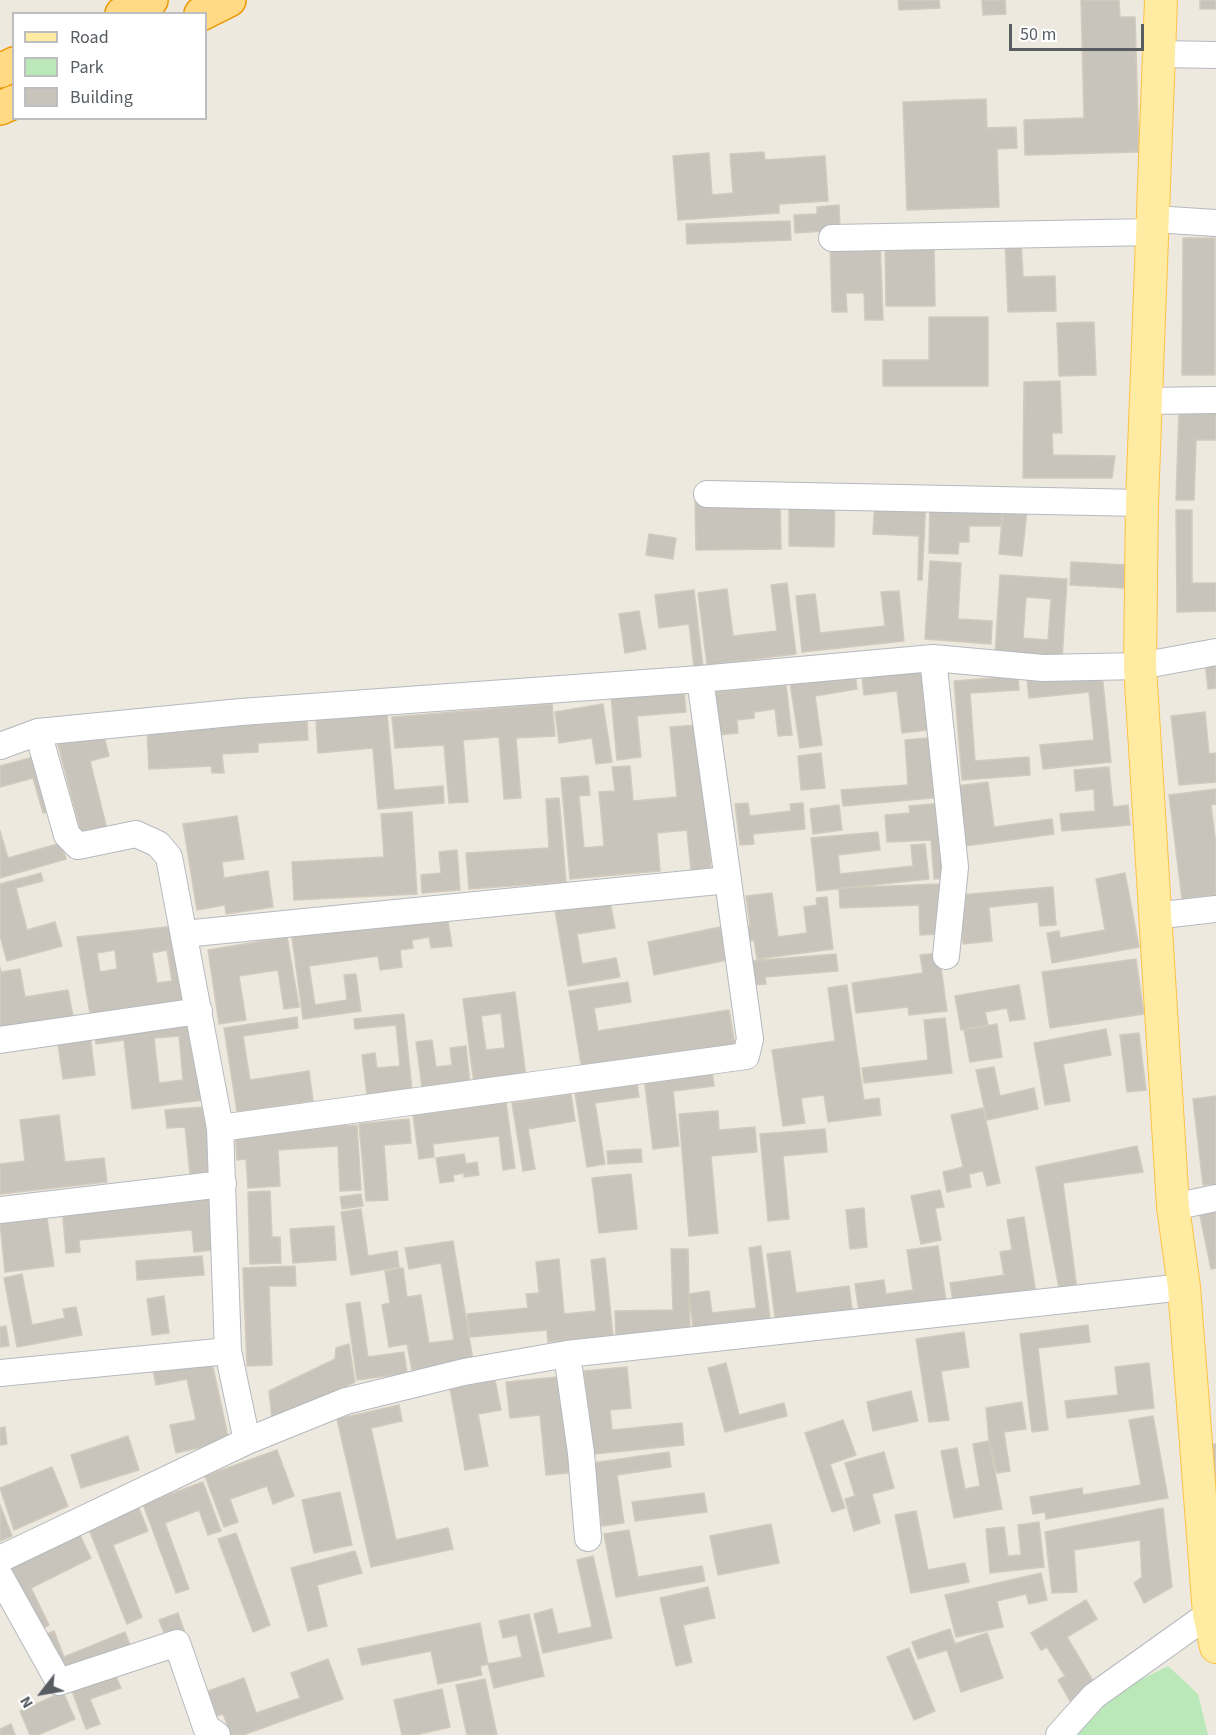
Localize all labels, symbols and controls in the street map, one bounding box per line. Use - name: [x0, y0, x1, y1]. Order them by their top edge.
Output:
- legend: [12, 12, 207, 120]
- scale bar: [1012, 12, 1147, 50]
- text: 50 m: [1020, 22, 1056, 47]
- text: Road: [70, 25, 109, 50]
- text: Park: [70, 55, 104, 80]
- text: Building: [70, 85, 133, 110]
- north arrow: [12, 1663, 72, 1723]
- text: N: [14, 1692, 39, 1713]

